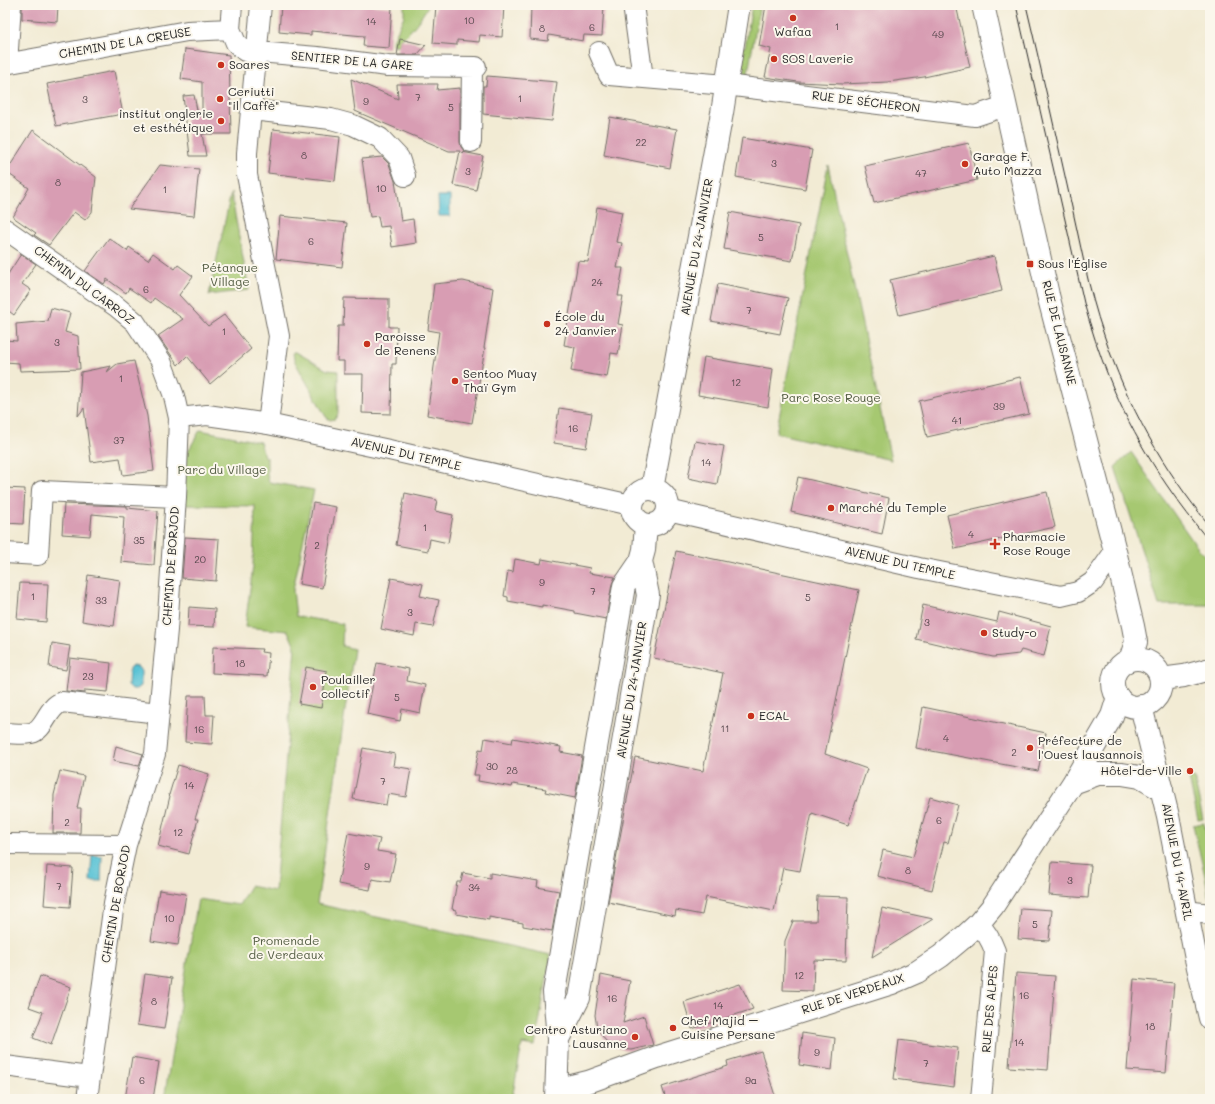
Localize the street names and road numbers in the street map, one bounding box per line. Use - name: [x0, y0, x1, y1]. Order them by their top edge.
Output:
- street label: CHEMIN DE LA CREUSE: [58, 23, 192, 62]
- street label: SENTIER DE LA GARE: [291, 47, 414, 73]
- street label: RUE DE SÉCHERON: [811, 86, 921, 116]
- street label: AVENUE DU 24-JANVIER: [676, 177, 716, 317]
- street label: CHEMIN DU CARROZ: [31, 241, 138, 327]
- street label: RUE DE LAUSANNE: [1039, 279, 1081, 387]
- street label: AVENUE DU TEMPLE: [350, 433, 463, 473]
- street label: CHEMIN DE BORJOD: [158, 506, 182, 626]
- street label: AVENUE DU TEMPLE: [844, 542, 957, 582]
- street label: AVENUE DU 24-JANVIER: [612, 620, 650, 760]
- street label: AVENUE DU 14-AVRIL: [1159, 802, 1197, 923]
- street label: CHEMIN DE BORJOD: [97, 844, 133, 964]
- street label: RUE DES ALPES: [977, 964, 1001, 1053]
- street label: RUE DE VERDEAUX: [799, 969, 906, 1017]

